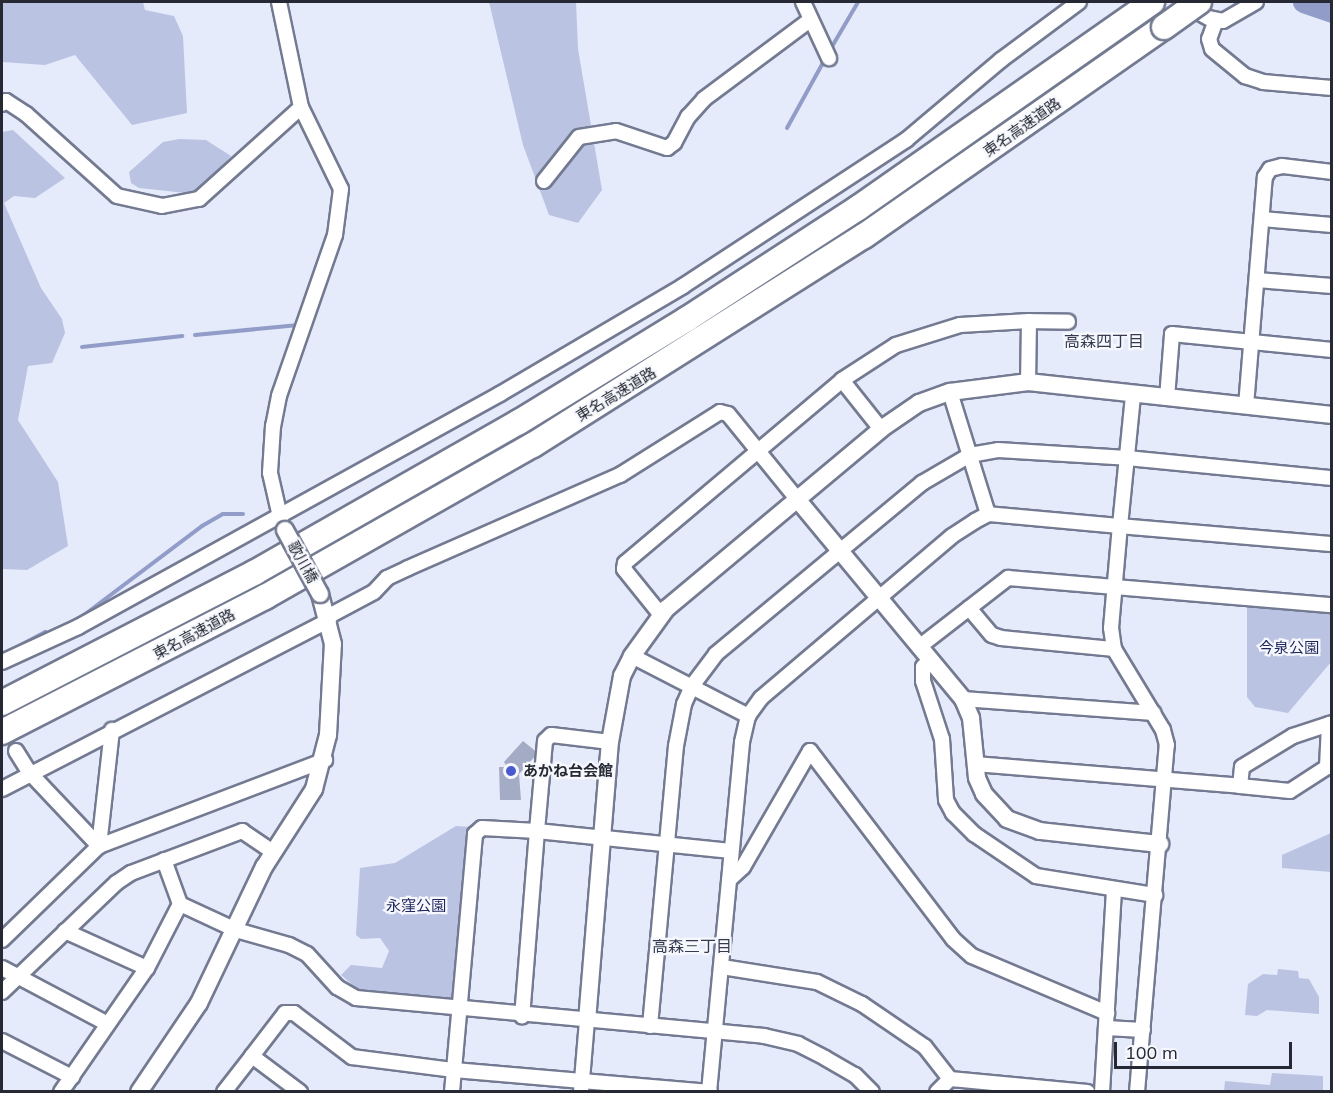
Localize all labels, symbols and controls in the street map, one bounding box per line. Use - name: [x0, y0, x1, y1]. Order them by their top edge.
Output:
- street label: 東名高速道路: [980, 94, 1064, 160]
- district label: 高森四丁目: [1064, 331, 1144, 351]
- street label: 東名高速道路: [573, 363, 659, 425]
- street label: 歌川橋: [284, 538, 322, 586]
- street label: 東名高速道路: [150, 605, 238, 663]
- park label: 今泉公園: [1259, 639, 1319, 657]
- place label: あかね台会館: [523, 762, 613, 780]
- marker: あかね台会館: [504, 764, 518, 778]
- park label: 永窪公園: [386, 897, 446, 915]
- district label: 高森三丁目: [652, 936, 732, 956]
- scale bar: [1117, 1030, 1296, 1068]
- text: 100 m: [1125, 1041, 1178, 1064]

